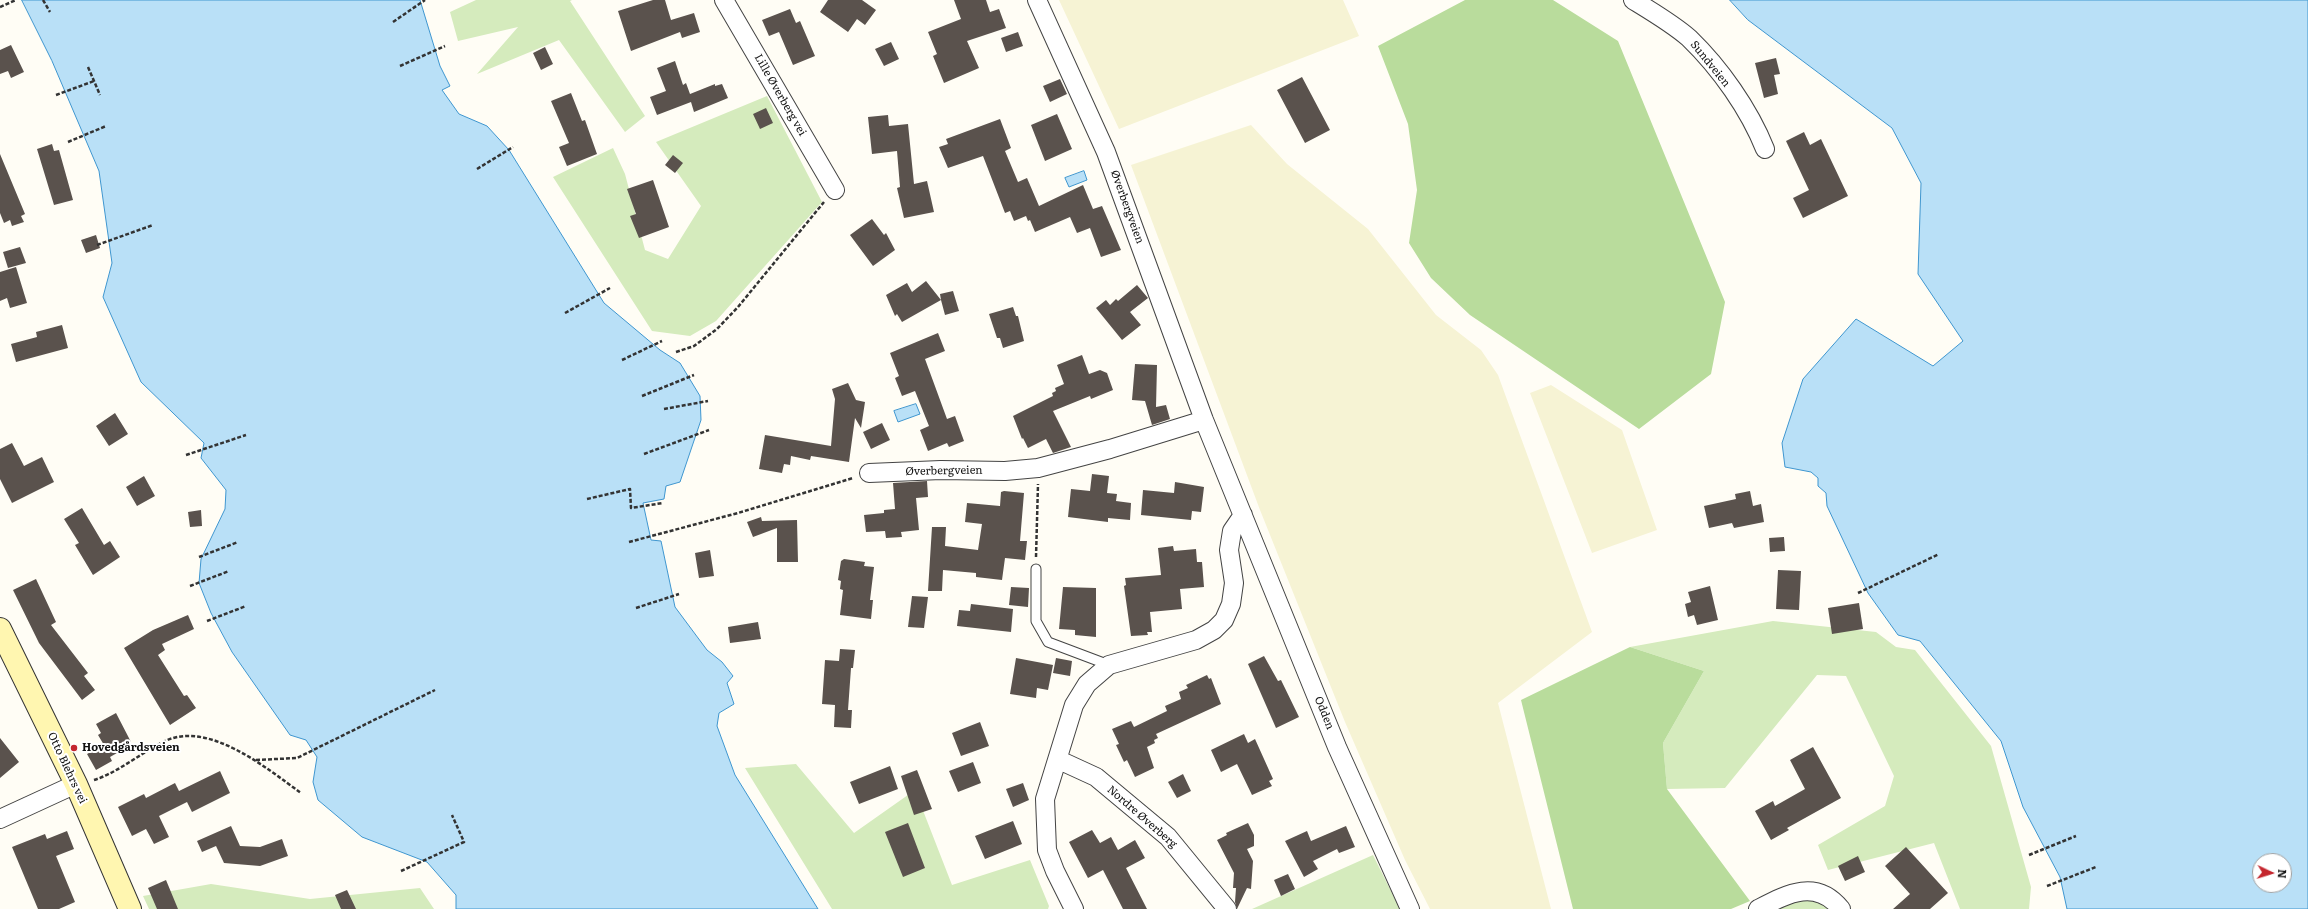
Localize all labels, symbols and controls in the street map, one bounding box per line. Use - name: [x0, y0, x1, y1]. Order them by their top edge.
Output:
- street label: Sundveien: [1687, 38, 1733, 90]
- street label: Lille Øverberg vei: [751, 52, 809, 138]
- street label: Øverbergveien: [1108, 168, 1146, 246]
- street label: Øverbergveien: [905, 464, 983, 478]
- street label: Odden: [1311, 695, 1337, 731]
- street label: Otto Blehrs vei: [45, 730, 89, 806]
- place label: Hovedgårdsveien: [82, 741, 180, 755]
- marker: Hovedgårdsveien: [69, 743, 79, 753]
- street label: Nordre Øverberg: [1104, 783, 1180, 851]
- north arrow: [2252, 853, 2292, 893]
- text: N: [2275, 869, 2291, 879]

